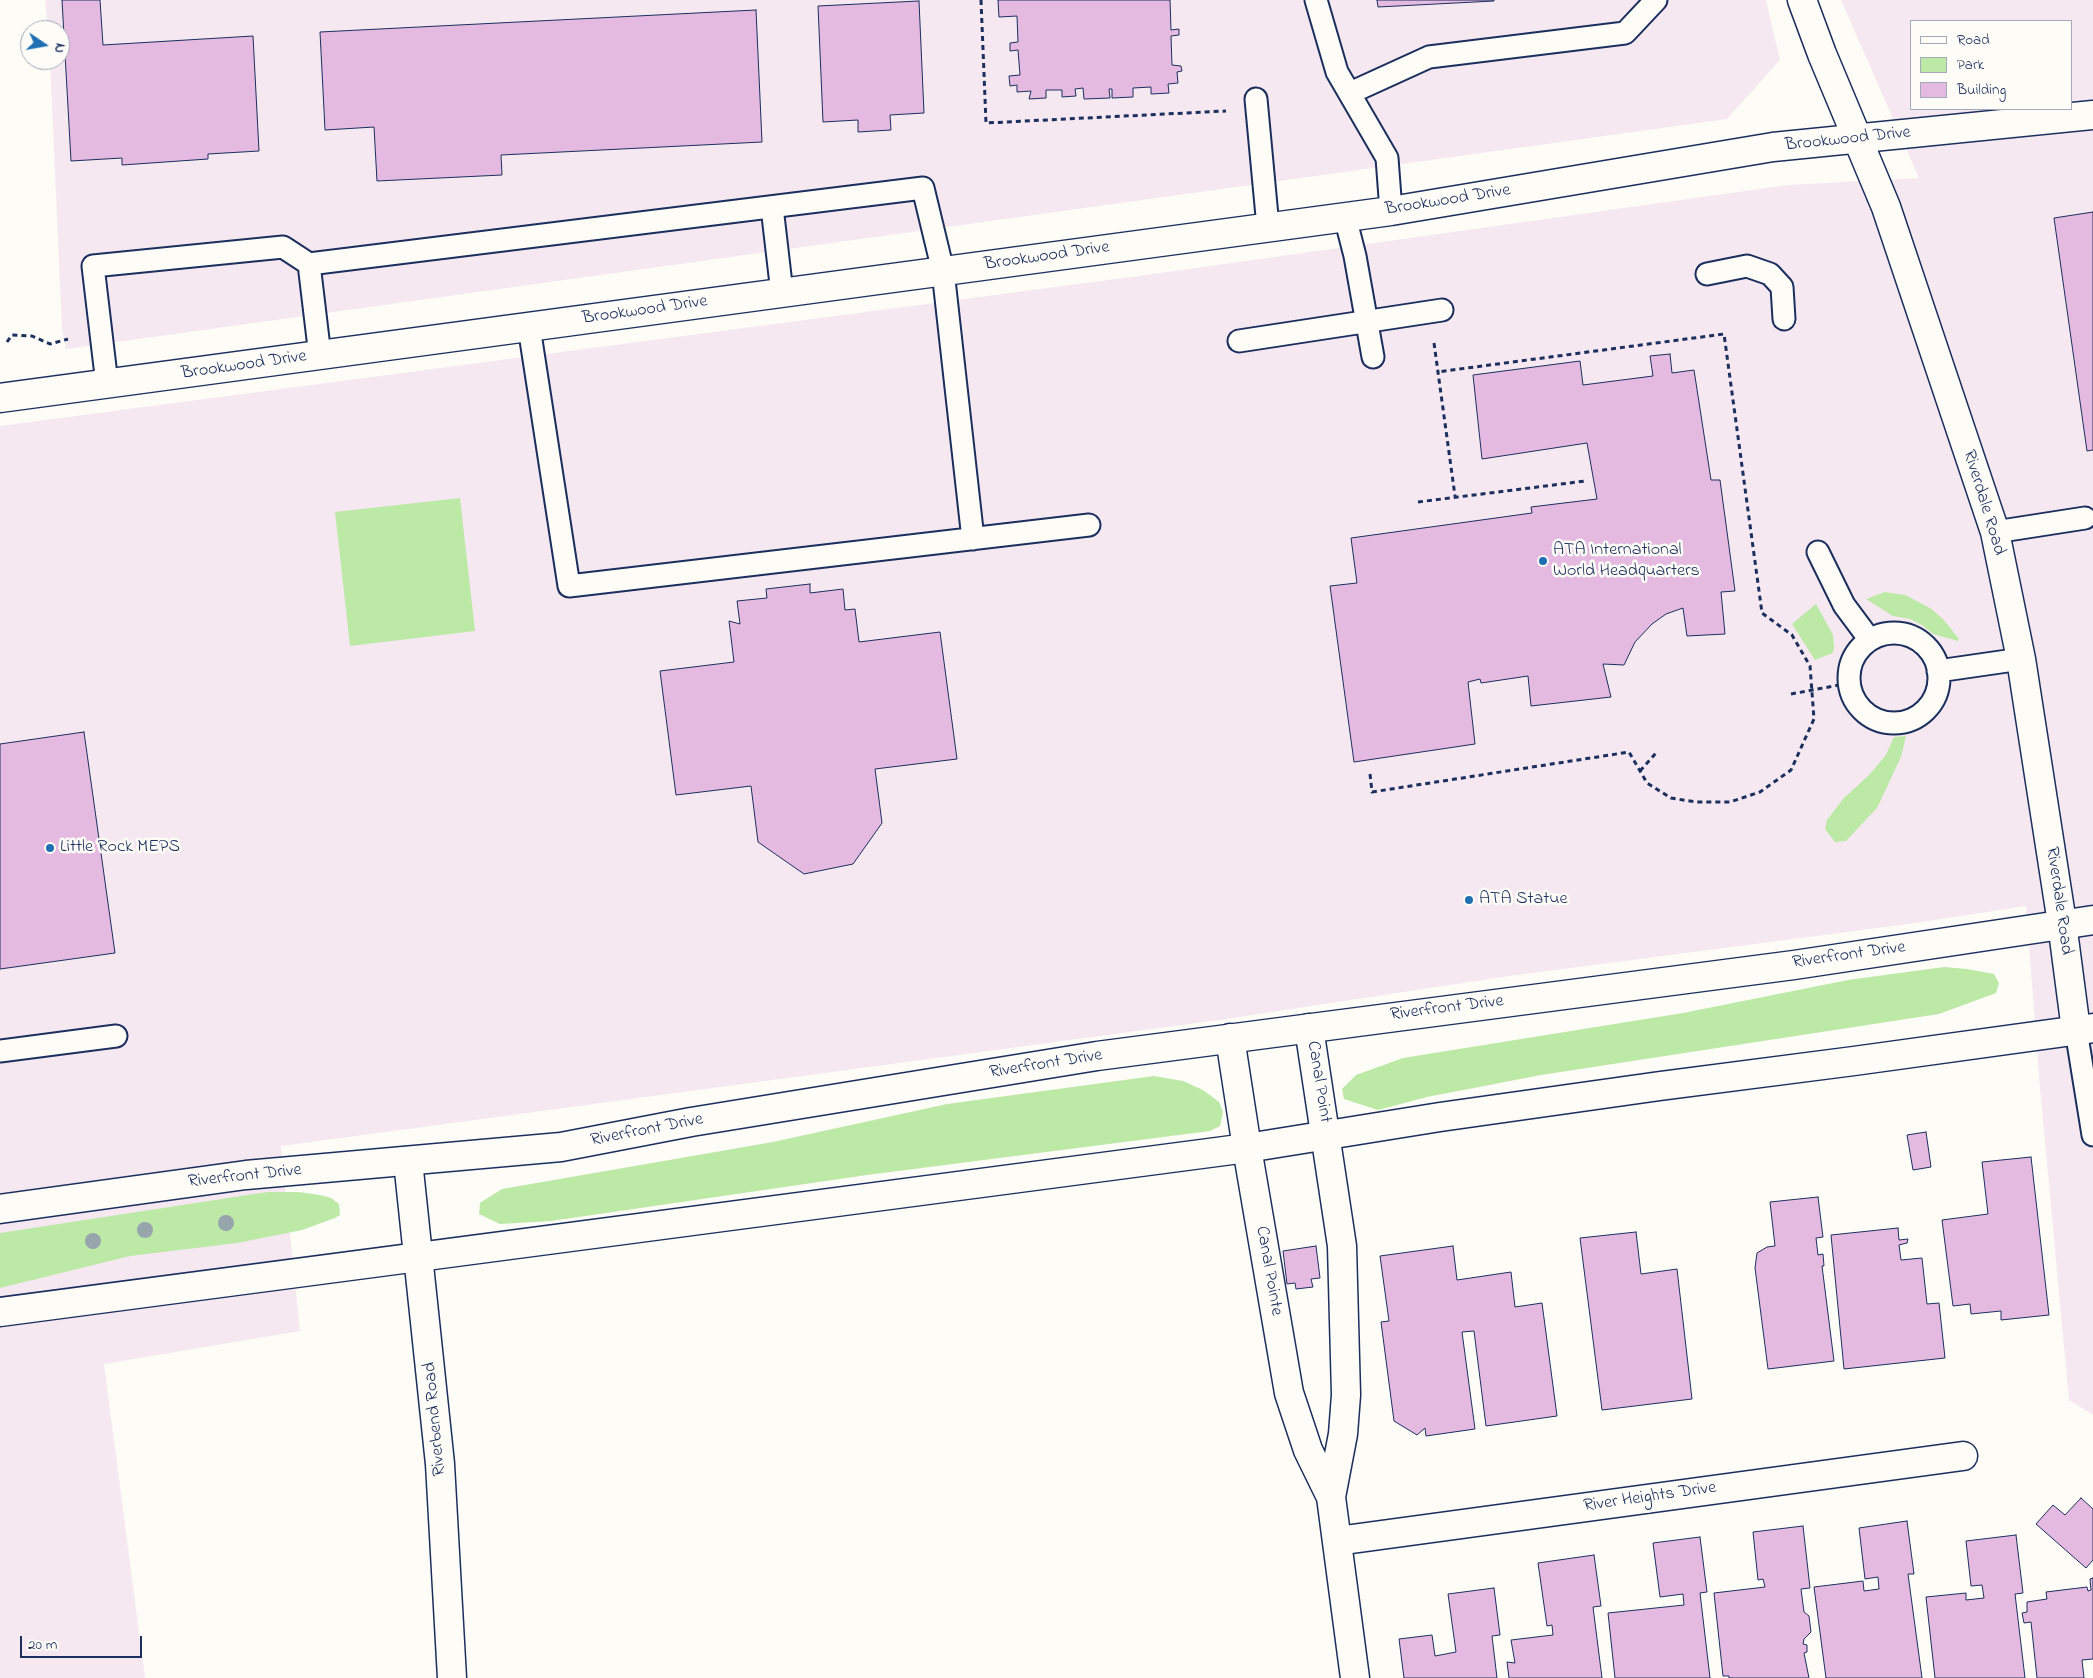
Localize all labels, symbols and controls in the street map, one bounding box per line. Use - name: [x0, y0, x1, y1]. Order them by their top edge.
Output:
- north arrow: [20, 20, 70, 70]
- legend: [1910, 20, 2073, 110]
- text: Road: [1957, 29, 1990, 51]
- text: N: [48, 41, 70, 55]
- text: Park: [1957, 54, 1984, 76]
- text: Building: [1957, 79, 2006, 101]
- street label: Brookwood Drive: [1784, 123, 1912, 157]
- street label: Brookwood Drive: [1384, 180, 1512, 222]
- street label: Brookwood Drive: [983, 238, 1111, 276]
- street label: Brookwood Drive: [581, 292, 709, 330]
- street label: Brookwood Drive: [180, 347, 308, 385]
- street label: Riverdale Road: [1957, 448, 2009, 558]
- place label: ATA International World Headquarters: [1553, 540, 1700, 582]
- marker: ATA International World Headquarters: [1537, 555, 1549, 567]
- place label: Little Rock MEPS: [60, 837, 180, 859]
- marker: Little Rock MEPS: [44, 842, 56, 854]
- street label: Riverdale Road: [2040, 846, 2076, 956]
- place label: ATA Statue: [1479, 889, 1568, 911]
- marker: ATA Statue: [1463, 894, 1475, 906]
- street label: Riverfront Drive: [1791, 937, 1907, 975]
- street label: Riverfront Drive: [1389, 991, 1505, 1027]
- street label: Canal Point: [1301, 1040, 1335, 1124]
- street label: Riverfront Drive: [988, 1045, 1104, 1085]
- street label: Riverfront Drive: [589, 1110, 705, 1152]
- street label: Riverfront Drive: [187, 1160, 303, 1194]
- street label: Canal Pointe: [1249, 1224, 1287, 1318]
- street label: Riverbend Road: [420, 1361, 452, 1477]
- street label: River Heights Drive: [1582, 1478, 1718, 1518]
- scale bar: [22, 1626, 145, 1658]
- text: 20 m: [28, 1634, 57, 1656]

